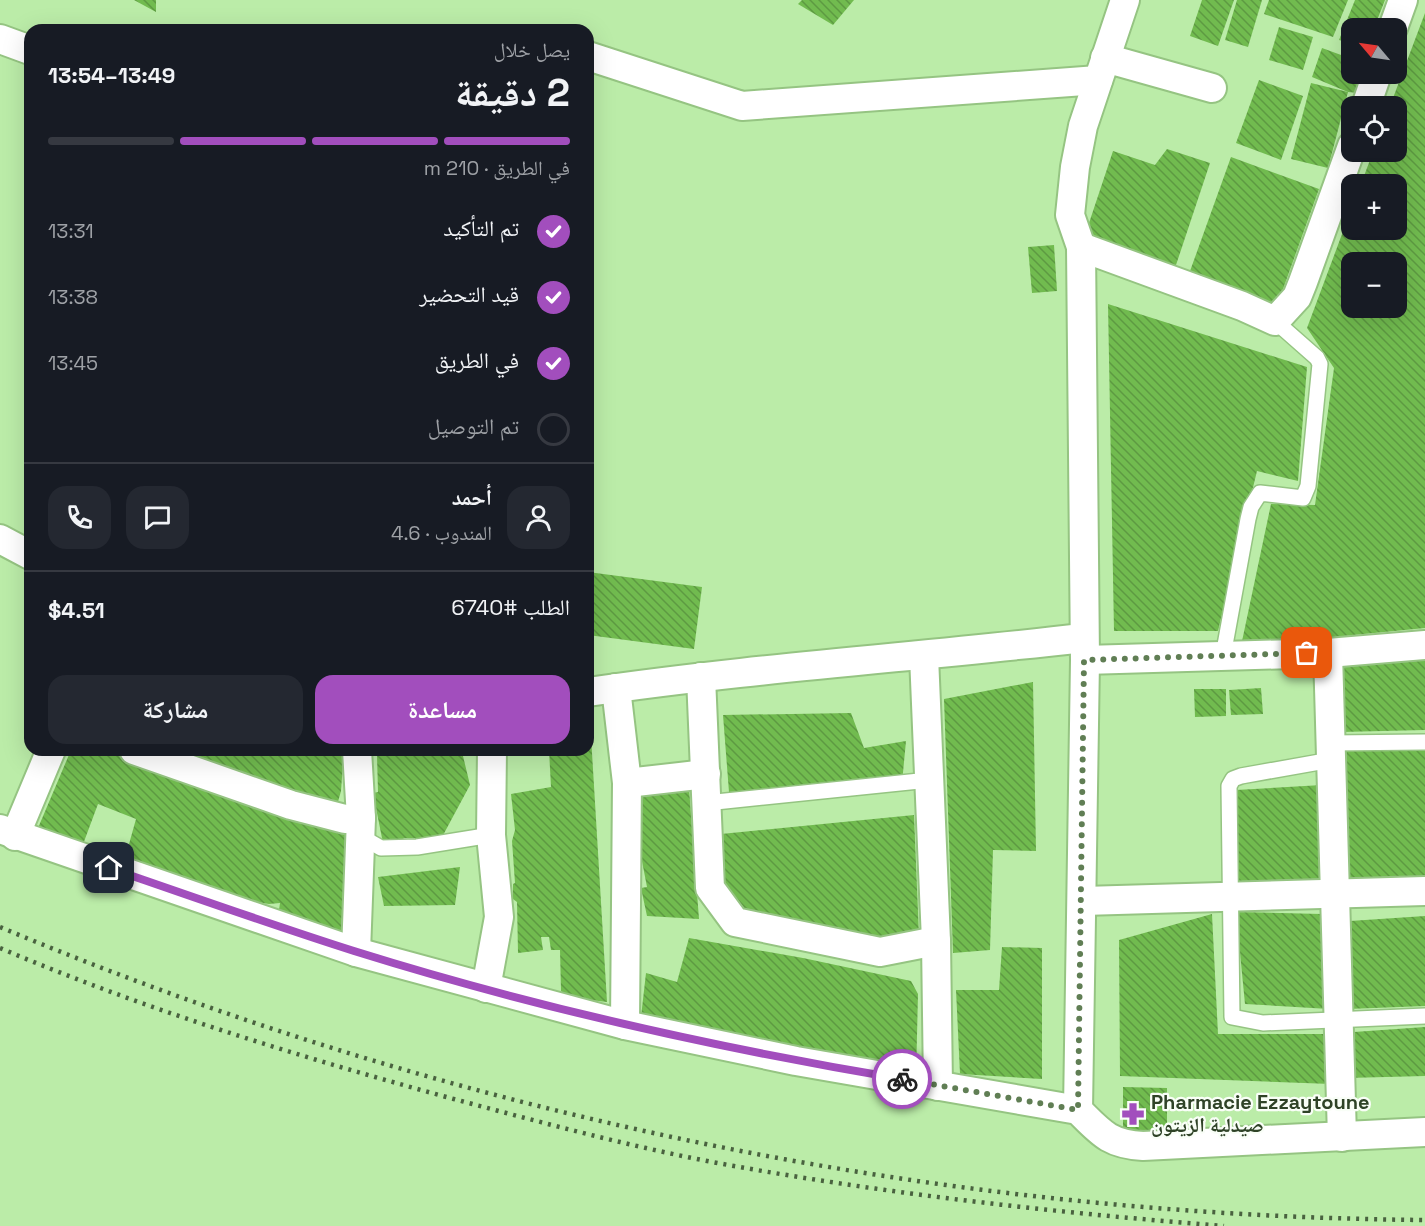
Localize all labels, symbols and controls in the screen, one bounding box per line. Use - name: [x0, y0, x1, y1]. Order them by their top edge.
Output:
- north arrow: [1341, 18, 1407, 84]
- map controls: [1341, 18, 1407, 318]
- text: يصل خلال: [494, 37, 570, 63]
- text: 13:49–13:54: [48, 61, 175, 89]
- text: 2 دقيقة: [455, 68, 570, 117]
- button: locate: [1341, 96, 1407, 162]
- text: في الطريق · 210 m: [424, 155, 570, 181]
- button: +: [1341, 174, 1407, 240]
- text: تم التأكيد: [443, 214, 519, 242]
- icon: check: [537, 215, 570, 248]
- text: 13:31: [48, 218, 94, 244]
- button: −: [1341, 252, 1407, 318]
- text: قيد التحضير: [419, 280, 519, 308]
- icon: check: [537, 281, 570, 314]
- text: 13:38: [48, 284, 98, 310]
- text: في الطريق: [435, 346, 519, 374]
- icon: check: [537, 347, 570, 380]
- text: 13:45: [48, 350, 98, 376]
- text: تم التوصيل: [428, 412, 519, 440]
- text: أحمد: [452, 483, 492, 511]
- button: phone: [48, 486, 111, 549]
- button: chat: [126, 486, 189, 549]
- button: person: [507, 486, 570, 549]
- text: المندوب · 4.6: [391, 520, 492, 546]
- text: الطلب #6740: [451, 593, 570, 621]
- text: $4.51: [48, 596, 105, 624]
- pin: [1281, 627, 1332, 678]
- icon: bag: [1290, 636, 1323, 669]
- button: مشاركة: [48, 675, 303, 744]
- button: مساعدة: [315, 675, 570, 744]
- pin: [83, 842, 134, 893]
- icon: home: [92, 851, 125, 884]
- courier: [872, 1049, 932, 1109]
- icon: bike: [886, 1063, 919, 1096]
- place label: Pharmacie Ezzaytoune صيدلية الزيتون: [1151, 1089, 1370, 1138]
- pharmacy icon: Pharmacie Ezzaytoune صيدلية الزيتون: [1120, 1101, 1146, 1127]

